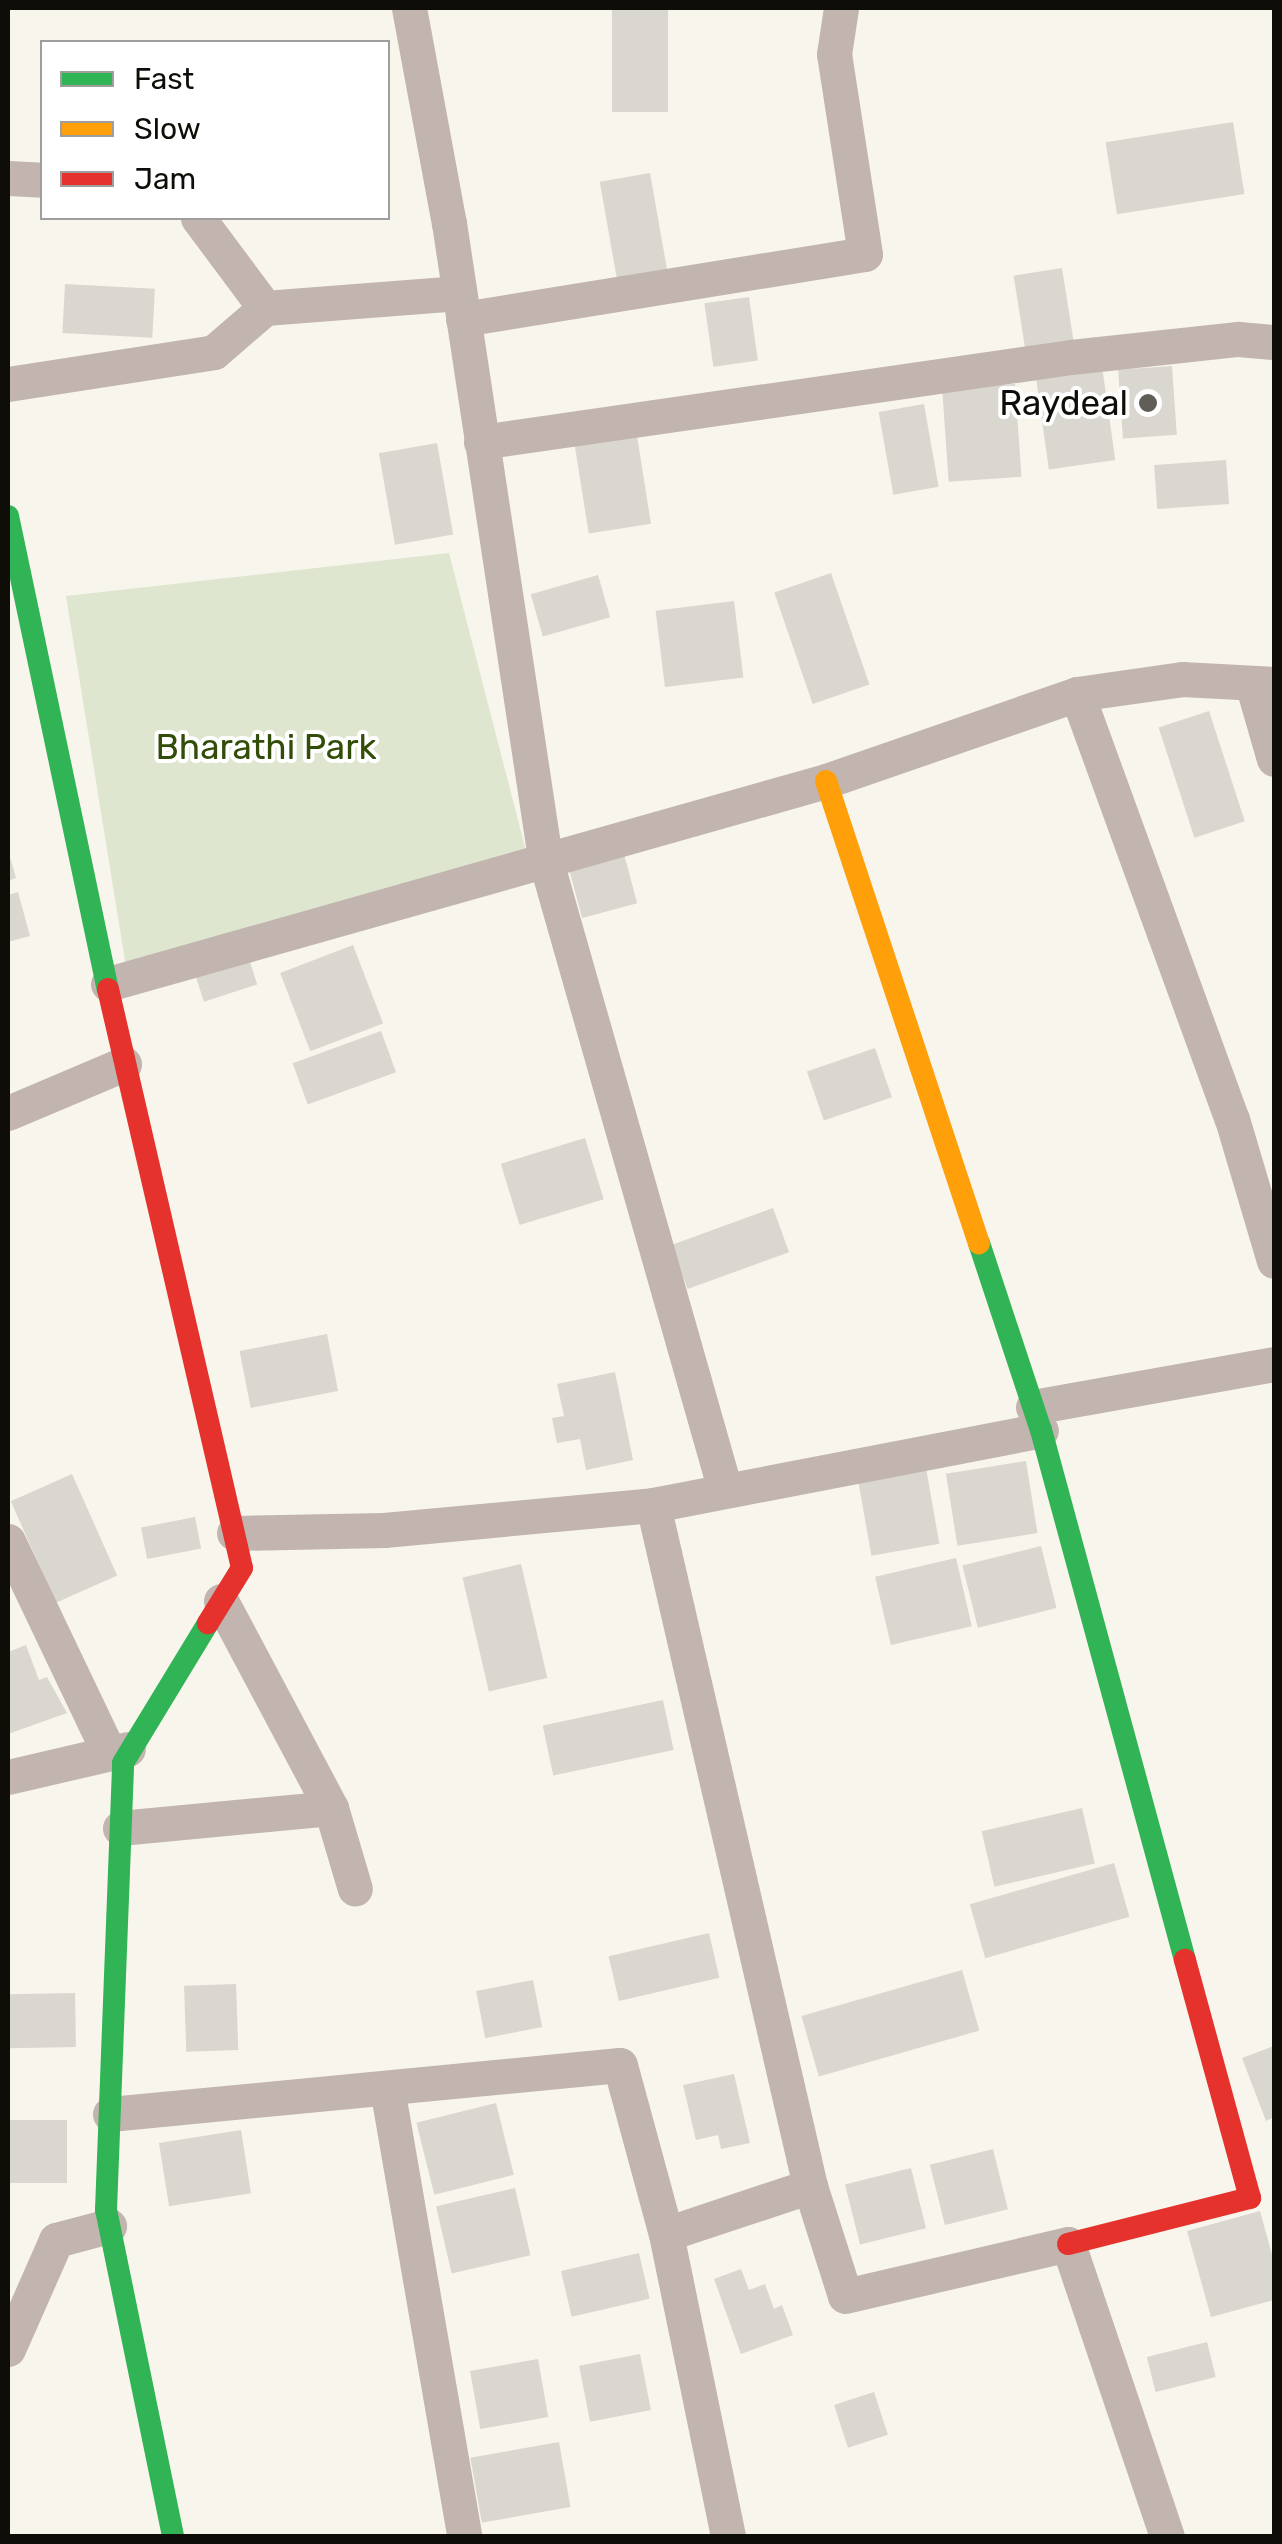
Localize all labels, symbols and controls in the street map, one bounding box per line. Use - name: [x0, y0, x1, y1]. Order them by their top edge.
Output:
- legend: [40, 40, 390, 220]
- text: Fast: [134, 61, 194, 97]
- text: Slow: [134, 111, 201, 147]
- text: Jam: [134, 161, 196, 197]
- place label: Raydeal: [999, 382, 1128, 424]
- marker: Raydeal: [1137, 392, 1159, 414]
- park label: Bharathi Park: [155, 726, 377, 768]

